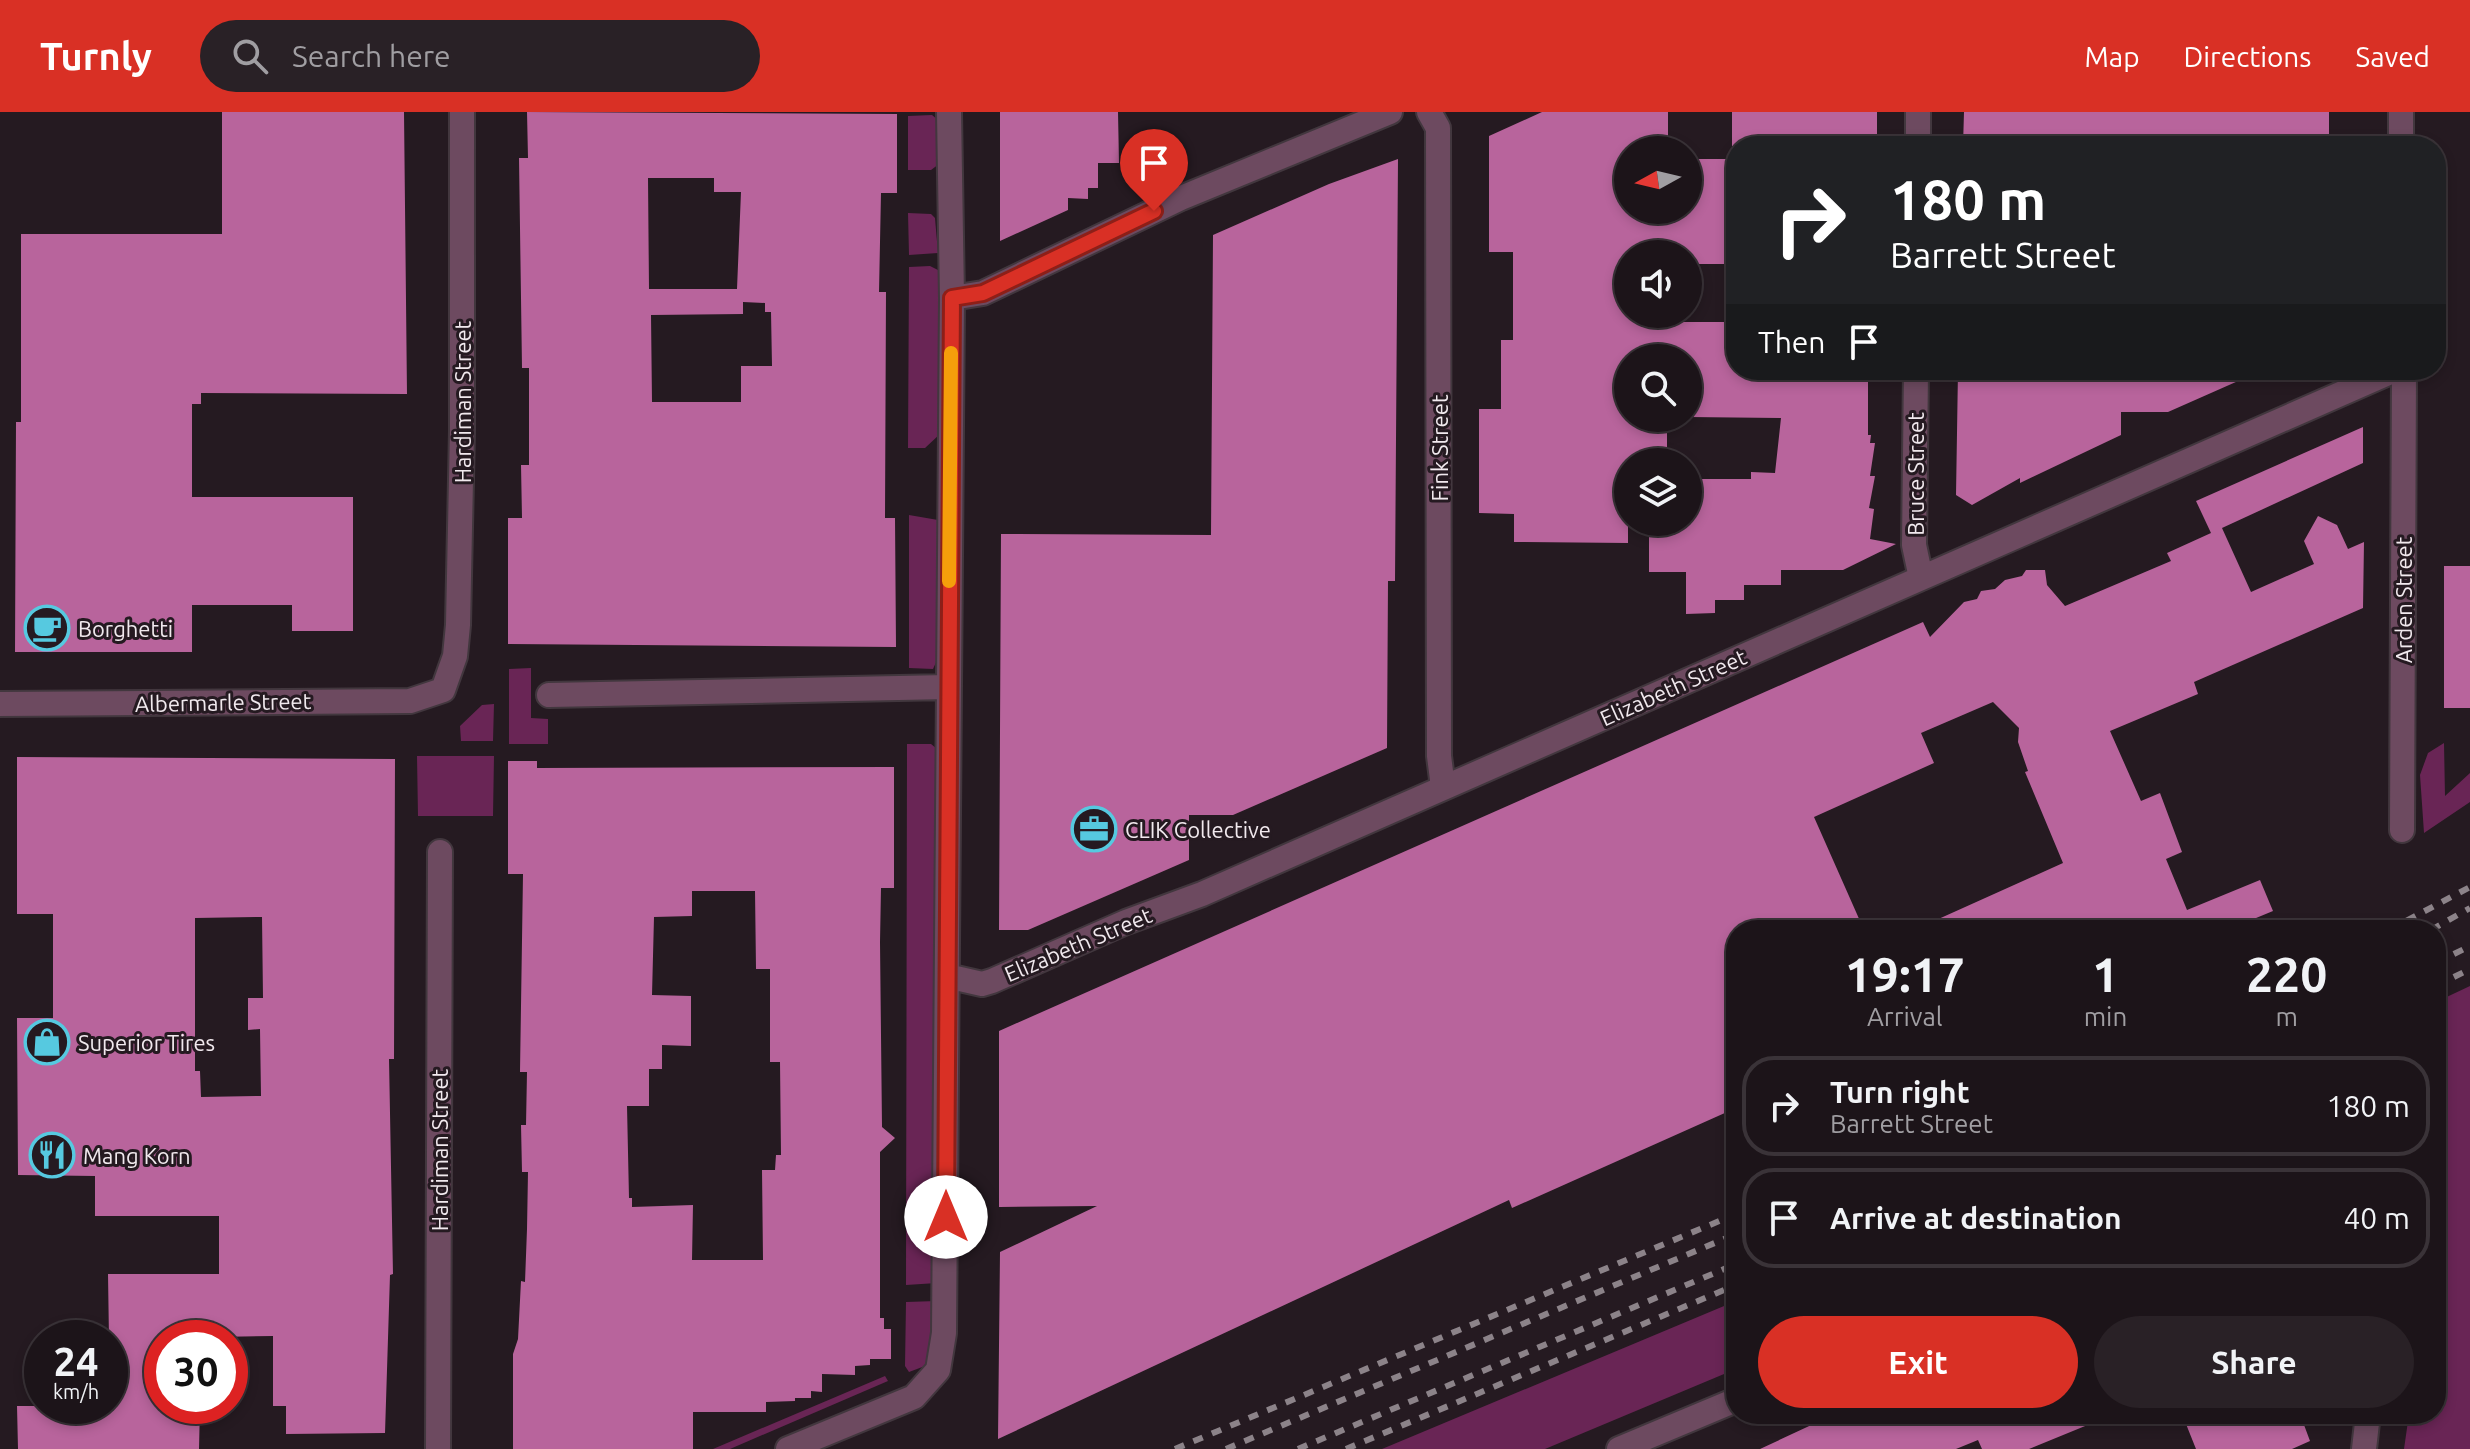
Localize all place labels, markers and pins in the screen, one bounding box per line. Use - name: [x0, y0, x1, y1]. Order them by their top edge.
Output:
- pin: [1120, 129, 1188, 211]
- cafe icon: Borghetti: [23, 604, 71, 652]
- place label: Borghetti: [78, 616, 173, 641]
- office icon: CLIK Collective: [1070, 805, 1118, 853]
- place label: CLIK Collective: [1125, 817, 1271, 842]
- shop icon: Superior Tires: [23, 1018, 71, 1066]
- place label: Superior Tires: [78, 1030, 215, 1055]
- restaurant icon: Mang Korn: [28, 1131, 76, 1179]
- place label: Mang Korn: [83, 1143, 191, 1168]

